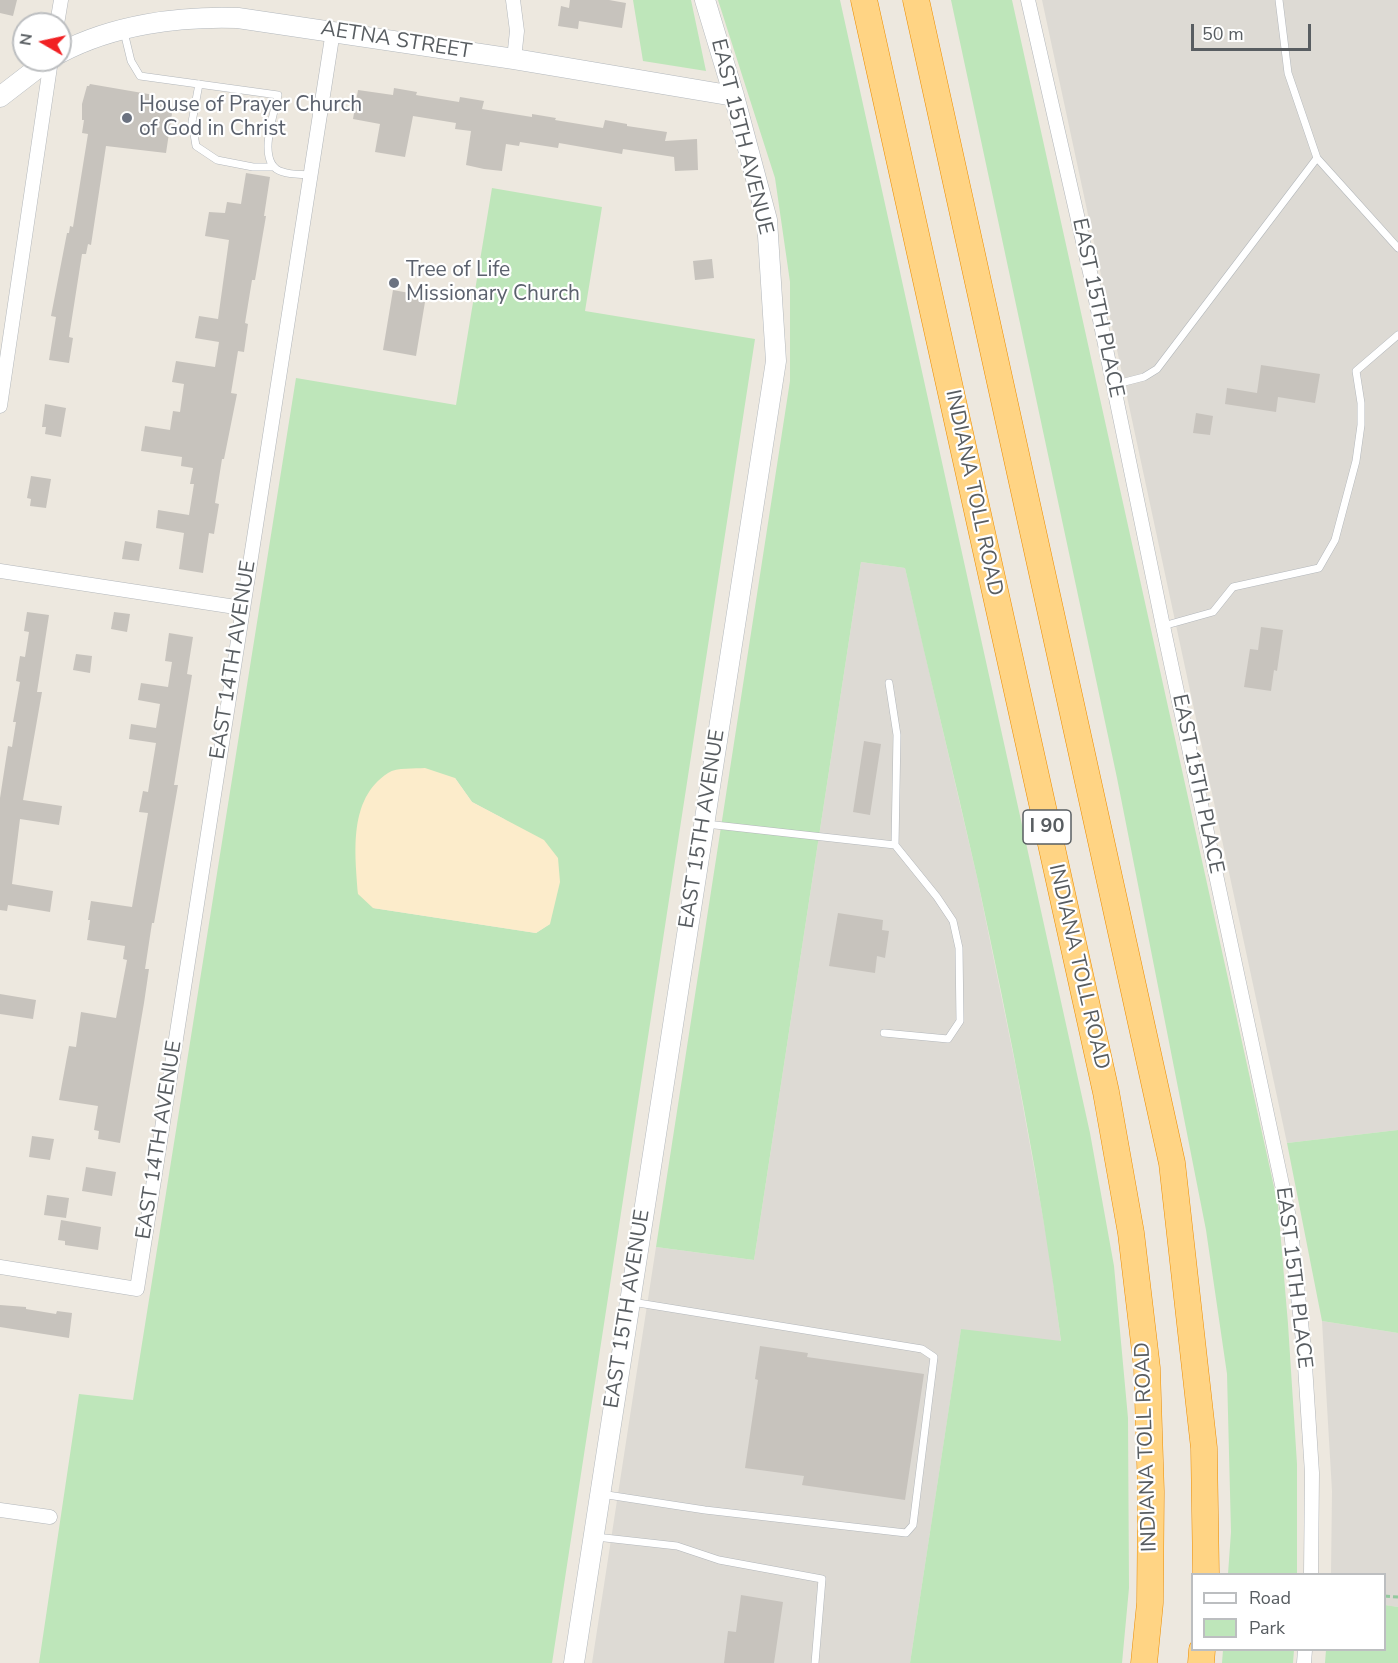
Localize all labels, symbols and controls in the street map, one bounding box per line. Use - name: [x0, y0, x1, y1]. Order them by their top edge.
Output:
- north arrow: [12, 12, 72, 72]
- scale bar: [1194, 12, 1314, 50]
- street label: AETNA STREET: [319, 17, 473, 65]
- text: 50 m: [1202, 22, 1244, 46]
- text: N: [14, 32, 38, 47]
- street label: EAST 15TH AVENUE: [704, 36, 778, 238]
- place label: House of Prayer Church of God in Christ: [139, 93, 362, 143]
- marker: House of Prayer Church of God in Christ: [120, 111, 134, 125]
- street label: EAST 15TH PLACE: [1066, 216, 1128, 400]
- place label: Tree of Life Missionary Church: [406, 258, 580, 308]
- marker: Tree of Life Missionary Church: [387, 276, 401, 290]
- street label: INDIANA TOLL ROAD: [939, 388, 1007, 598]
- street label: EAST 14TH AVENUE: [206, 559, 262, 761]
- street label: EAST 15TH PLACE: [1166, 692, 1228, 876]
- street label: EAST 15TH AVENUE: [675, 728, 731, 930]
- road number: I 90: [1023, 810, 1071, 844]
- street label: INDIANA TOLL ROAD: [1042, 862, 1114, 1072]
- street label: EAST 14TH AVENUE: [132, 1039, 188, 1241]
- street label: EAST 15TH PLACE: [1269, 1186, 1317, 1370]
- street label: EAST 15TH AVENUE: [600, 1208, 656, 1410]
- street label: INDIANA TOLL ROAD: [1131, 1342, 1163, 1552]
- legend: [1191, 1573, 1386, 1651]
- text: Road: [1249, 1586, 1291, 1610]
- text: Park: [1249, 1616, 1285, 1640]

